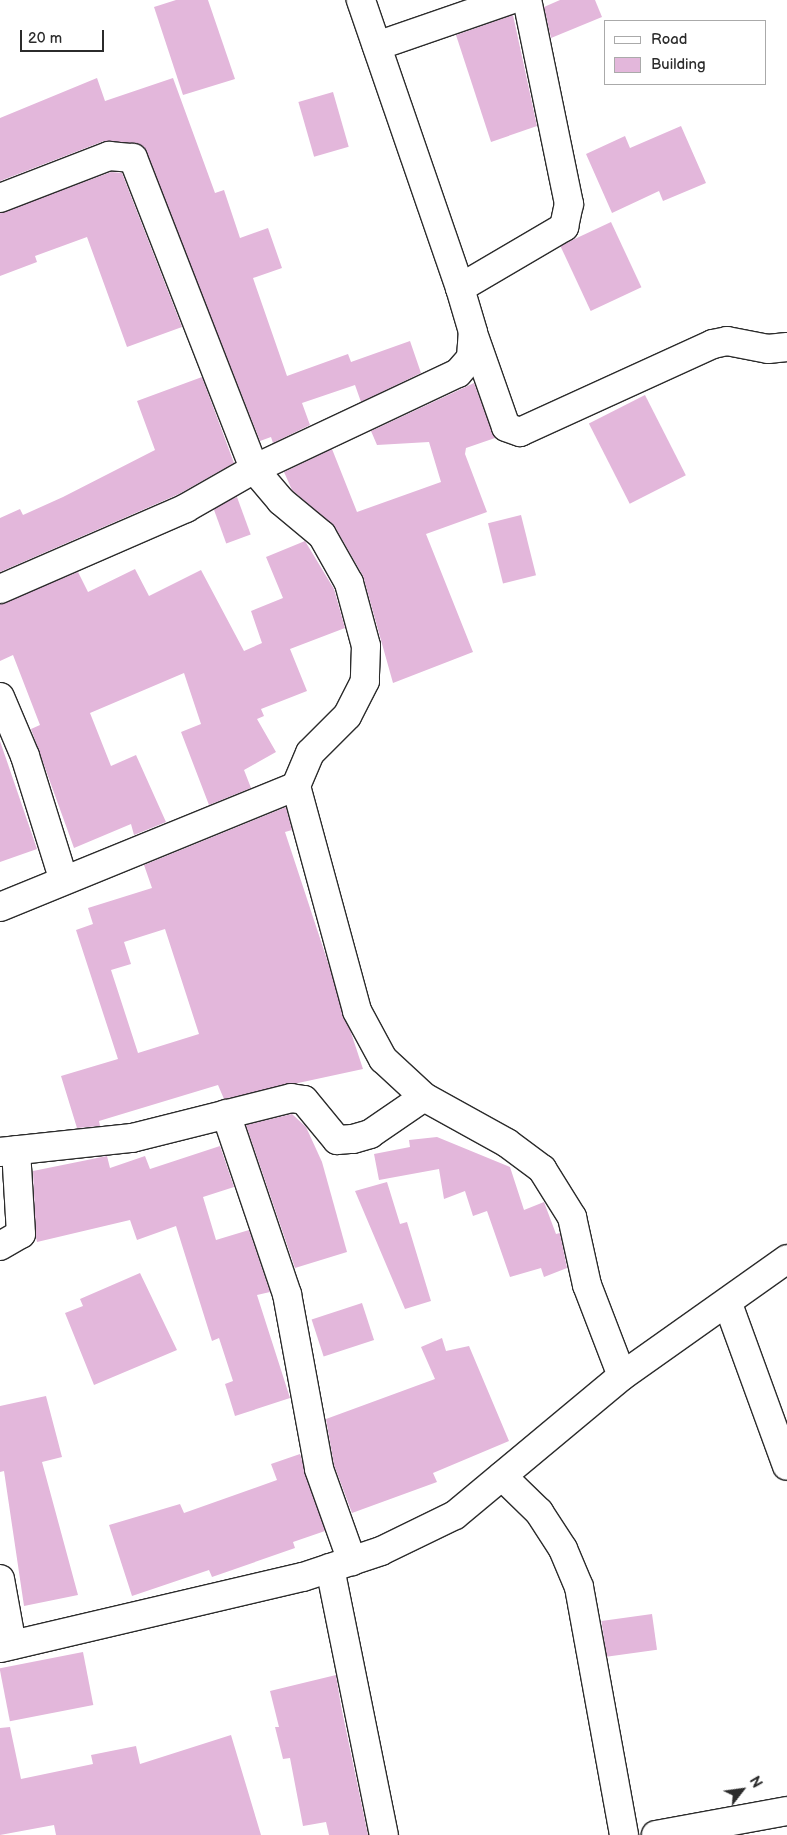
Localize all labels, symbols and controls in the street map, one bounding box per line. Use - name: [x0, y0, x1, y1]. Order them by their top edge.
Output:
- scale bar: [22, 20, 106, 52]
- legend: [604, 20, 767, 85]
- text: 20 m: [28, 29, 62, 48]
- text: Road: [651, 30, 687, 49]
- text: Building: [651, 55, 706, 74]
- north arrow: [717, 1765, 767, 1815]
- text: N: [745, 1773, 765, 1791]

